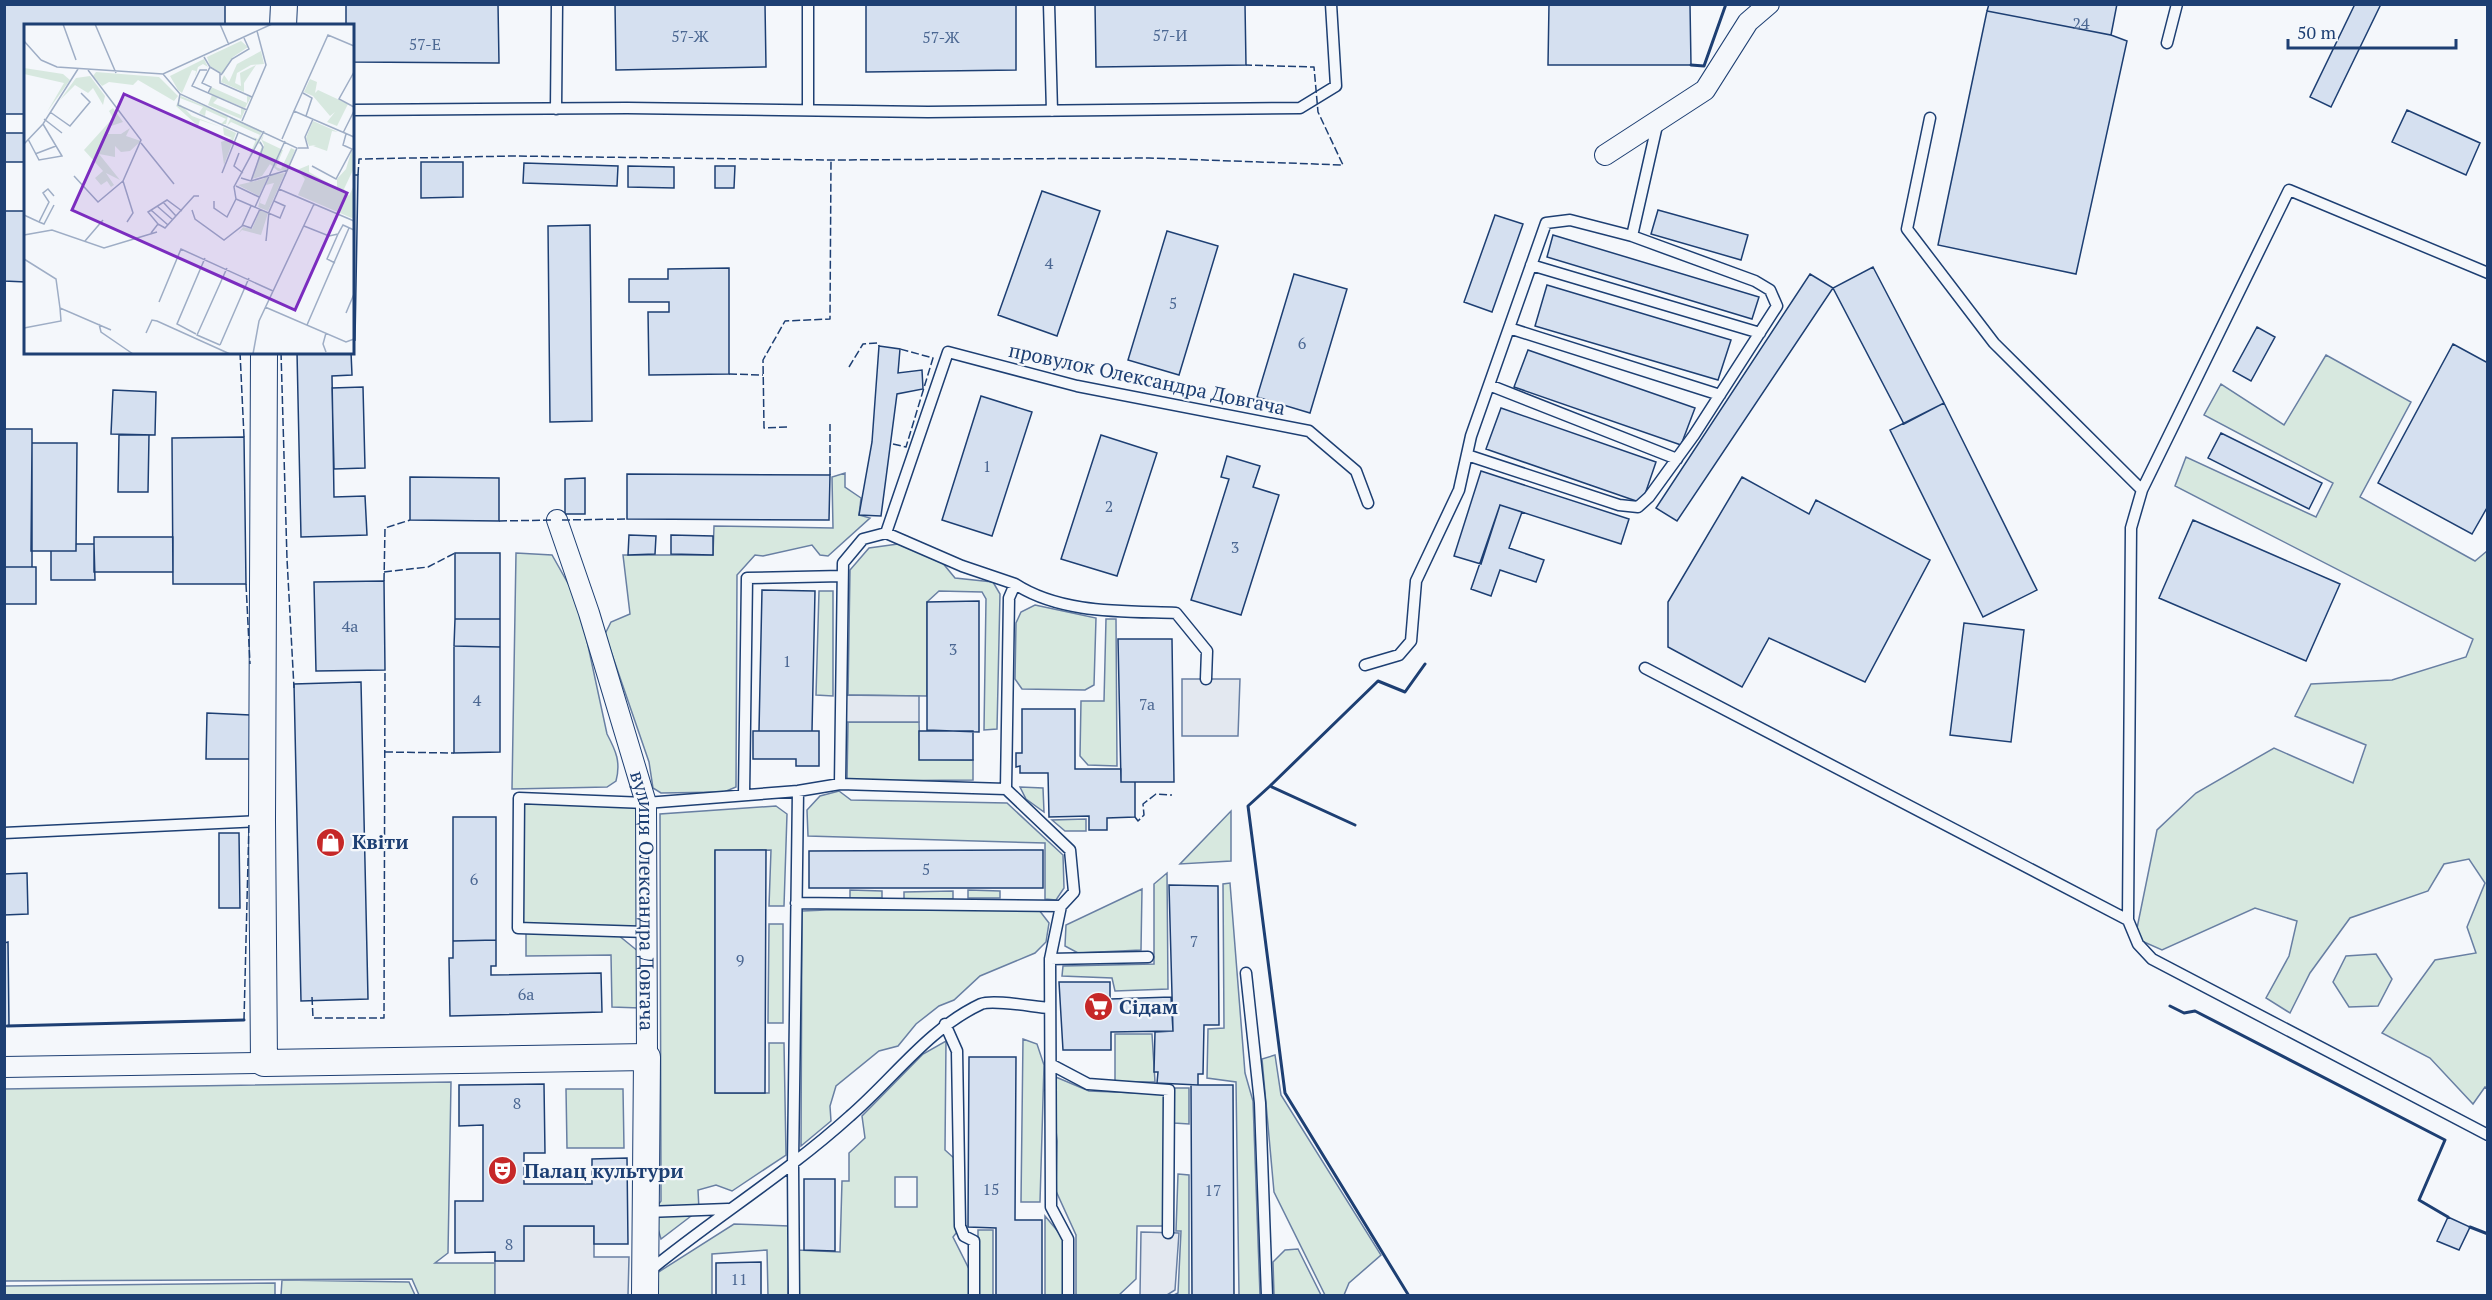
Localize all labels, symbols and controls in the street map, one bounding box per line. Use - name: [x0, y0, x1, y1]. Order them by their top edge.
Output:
- house number: 24: [2072, 12, 2090, 34]
- scale bar: [2288, 12, 2456, 50]
- text: 50 m: [2297, 20, 2337, 44]
- inset map: [24, 24, 354, 354]
- house number: 57-И: [1153, 24, 1188, 46]
- house number: 57-Ж: [671, 25, 710, 47]
- house number: 57-Ж: [922, 26, 961, 48]
- house number: 57-Е: [409, 33, 441, 55]
- house number: 4: [1045, 252, 1054, 274]
- house number: 5: [1169, 292, 1177, 314]
- house number: 6: [1298, 332, 1307, 354]
- street label: провулок Олександра Довгача: [1006, 336, 1288, 421]
- house number: 1: [983, 455, 991, 477]
- house number: 2: [1105, 495, 1113, 517]
- house number: 3: [1231, 536, 1239, 558]
- house number: 4а: [342, 615, 358, 637]
- house number: 3: [949, 638, 957, 660]
- house number: 1: [783, 650, 791, 672]
- house number: 4: [473, 689, 482, 711]
- house number: 7а: [1139, 693, 1155, 715]
- street label: вулиця Олександра Довгача: [624, 767, 661, 1031]
- shop icon: Квіти: [315, 826, 347, 858]
- place label: Квіти: [352, 828, 409, 855]
- house number: 5: [922, 858, 930, 880]
- house number: 6: [470, 868, 479, 890]
- house number: 7: [1190, 930, 1198, 952]
- house number: 9: [736, 949, 744, 971]
- house number: 6а: [518, 983, 534, 1005]
- supermarket icon: Сідам: [1082, 991, 1114, 1023]
- place label: Сідам: [1119, 993, 1178, 1020]
- house number: 8: [513, 1092, 521, 1114]
- theatre icon: Палац культури: [487, 1155, 519, 1187]
- place label: Палац культури: [524, 1157, 684, 1184]
- house number: 15: [982, 1178, 1000, 1200]
- house number: 17: [1204, 1179, 1222, 1201]
- house number: 8: [505, 1233, 513, 1255]
- house number: 11: [730, 1268, 748, 1290]

